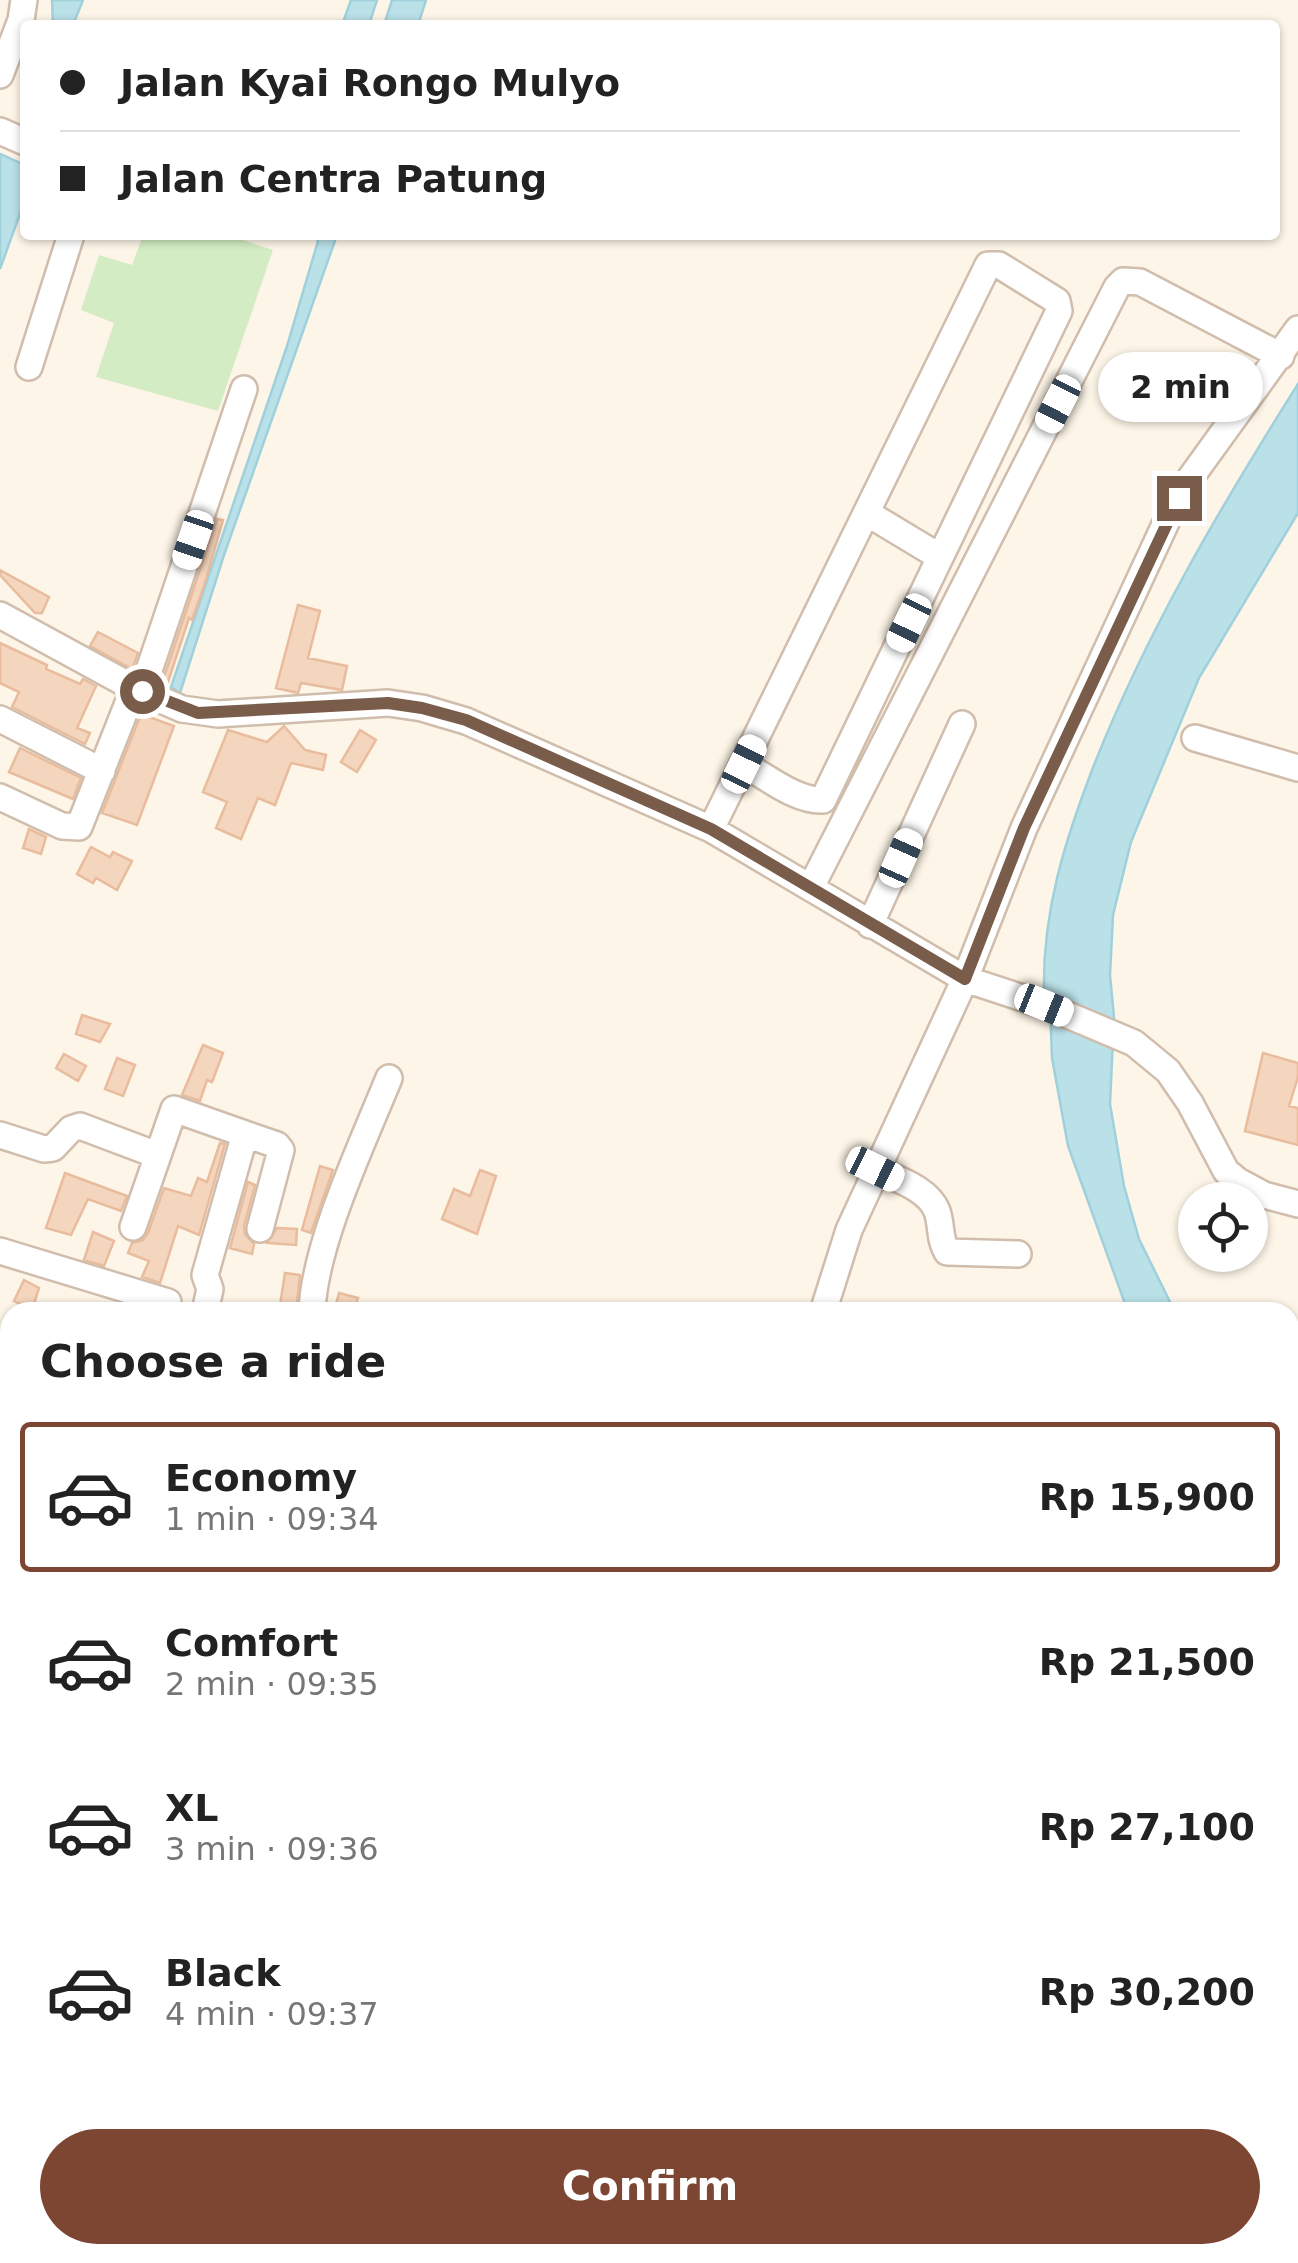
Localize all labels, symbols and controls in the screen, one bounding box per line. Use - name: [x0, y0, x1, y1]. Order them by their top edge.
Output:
- text: Jalan Kyai Rongo Mulyo: [120, 61, 620, 105]
- text: Jalan Centra Patung: [120, 157, 547, 201]
- callout: 2 min: [1096, 353, 1262, 423]
- text: 2 min: [1130, 368, 1231, 406]
- car: [1031, 370, 1085, 438]
- route end: [1157, 476, 1202, 521]
- car: [169, 507, 217, 573]
- car: [882, 589, 936, 657]
- route start: [120, 669, 165, 714]
- car: [717, 730, 771, 798]
- car: [875, 824, 927, 892]
- car: [1011, 980, 1077, 1030]
- car: [841, 1142, 909, 1196]
- map controls: [1178, 1182, 1268, 1272]
- button: locate: [1178, 1182, 1268, 1272]
- text: Choose a ride: [40, 1335, 386, 1388]
- icon: car: [45, 1452, 135, 1542]
- text: Economy: [165, 1456, 357, 1500]
- text: Rp 15,900: [1039, 1475, 1255, 1519]
- text: 1 min · 09:34: [165, 1500, 379, 1538]
- icon: car: [45, 1617, 135, 1707]
- text: Comfort: [165, 1621, 338, 1665]
- text: Rp 21,500: [1039, 1640, 1255, 1684]
- text: 2 min · 09:35: [165, 1665, 379, 1703]
- icon: car: [45, 1782, 135, 1872]
- text: XL: [165, 1786, 219, 1830]
- text: Rp 27,100: [1039, 1805, 1255, 1849]
- text: 3 min · 09:36: [165, 1830, 379, 1868]
- icon: car: [45, 1947, 135, 2037]
- text: Black: [165, 1951, 280, 1995]
- text: Rp 30,200: [1039, 1970, 1255, 2014]
- text: 4 min · 09:37: [165, 1995, 379, 2033]
- button: Confirm: [40, 2129, 1260, 2244]

